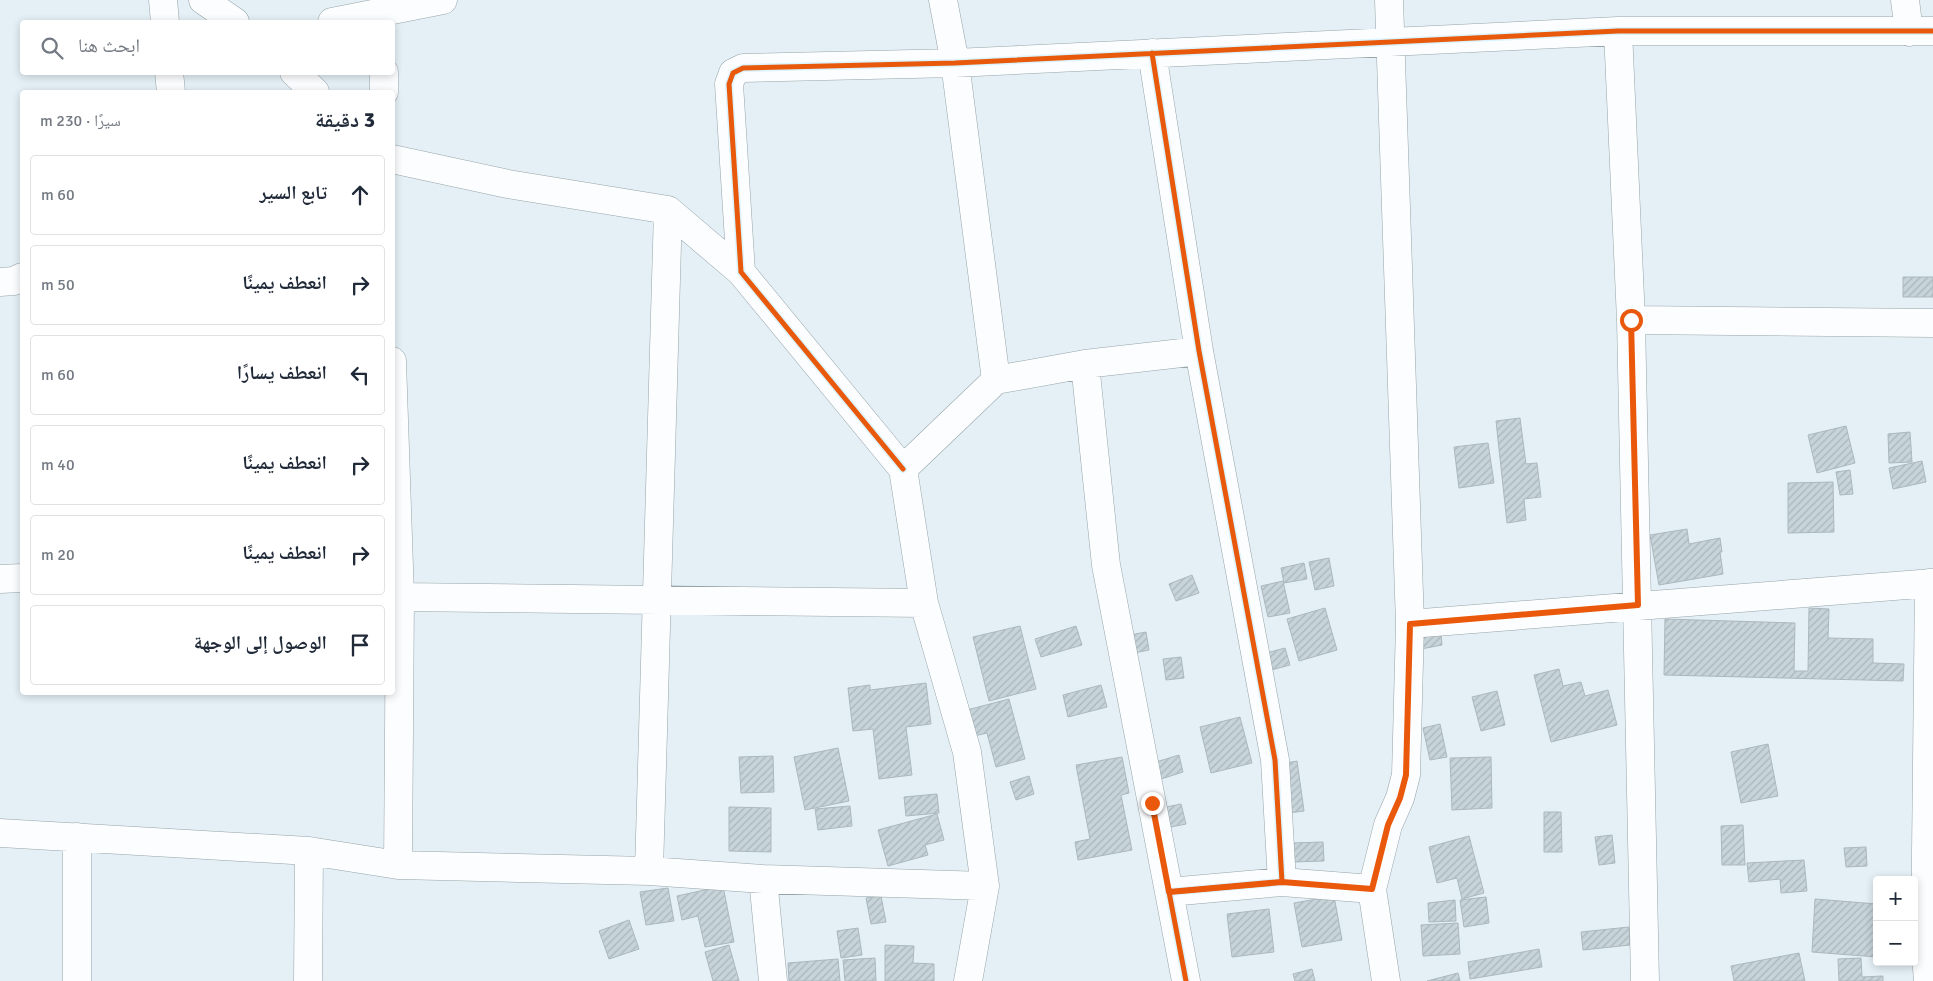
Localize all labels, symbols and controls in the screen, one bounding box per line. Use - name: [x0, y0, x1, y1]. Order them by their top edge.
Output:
- search box: [20, 20, 395, 75]
- icon: search: [38, 34, 66, 62]
- text: ابحث هنا: [78, 34, 140, 58]
- text: 3 دقيقة: [315, 107, 375, 133]
- text: سيرًا · 230 m: [40, 111, 121, 131]
- text: تابع السير: [259, 181, 327, 205]
- icon: ahead: [346, 181, 374, 209]
- text: 60 m: [41, 185, 75, 205]
- text: انعطف يمينًا: [242, 271, 327, 295]
- icon: right: [346, 271, 374, 299]
- text: 50 m: [41, 275, 75, 295]
- route start: [1620, 309, 1643, 332]
- text: انعطف يسارًا: [237, 361, 327, 385]
- icon: left: [346, 361, 374, 389]
- text: 60 m: [41, 365, 75, 385]
- text: انعطف يمينًا: [242, 451, 327, 475]
- icon: right: [346, 451, 374, 479]
- text: 40 m: [41, 455, 75, 475]
- text: انعطف يمينًا: [242, 541, 327, 565]
- icon: right: [346, 541, 374, 569]
- text: 20 m: [41, 545, 75, 565]
- text: الوصول إلى الوجهة: [194, 631, 327, 655]
- icon: arrive: [346, 631, 374, 659]
- route end: [1141, 792, 1164, 815]
- map controls: [1873, 876, 1918, 966]
- button: +: [1873, 876, 1918, 921]
- button: −: [1873, 921, 1918, 966]

